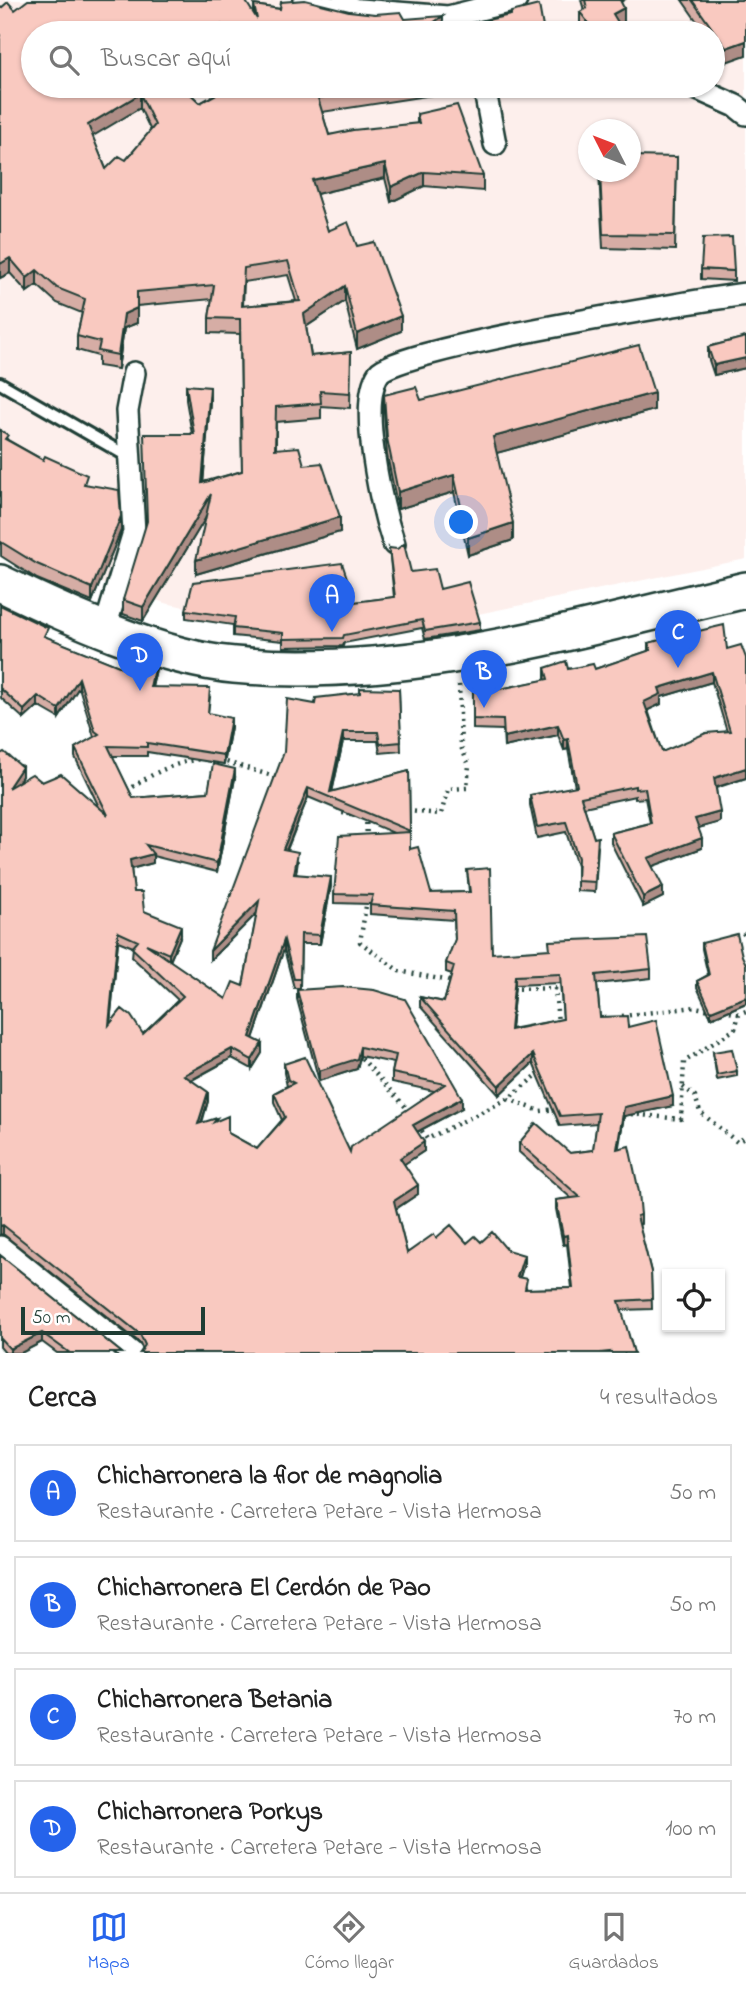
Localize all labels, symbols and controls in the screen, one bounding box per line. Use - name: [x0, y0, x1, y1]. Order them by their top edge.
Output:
- search box: [21, 21, 725, 98]
- icon: search: [45, 41, 83, 79]
- text: Buscar aquí: [101, 41, 231, 79]
- north arrow: [578, 119, 641, 182]
- your location: [444, 505, 478, 539]
- pin: A: [309, 574, 355, 632]
- pin: C: [655, 610, 701, 668]
- pin: D: [117, 633, 163, 691]
- pin: B: [461, 650, 507, 708]
- map controls: [662, 1269, 725, 1332]
- button: locate: [662, 1269, 725, 1332]
- scale bar: [21, 1304, 205, 1336]
- text: 50 m: [32, 1305, 71, 1332]
- text: Cerca: [28, 1377, 97, 1421]
- text: 4 resultados: [600, 1382, 718, 1415]
- text: Chicharronera la flor de magnolia: [97, 1458, 442, 1496]
- text: A: [46, 1477, 60, 1510]
- text: 50 m: [669, 1477, 716, 1510]
- text: Restaurante · Carretera Petare - Vista Hermosa: [97, 1496, 542, 1529]
- text: Chicharronera El Cerdón de Pao: [97, 1570, 431, 1608]
- text: B: [45, 1589, 61, 1622]
- text: 50 m: [669, 1589, 716, 1622]
- text: Restaurante · Carretera Petare - Vista Hermosa: [97, 1608, 542, 1641]
- text: Chicharronera Betania: [97, 1682, 332, 1720]
- text: C: [47, 1701, 59, 1734]
- text: 70 m: [673, 1701, 716, 1734]
- text: Restaurante · Carretera Petare - Vista Hermosa: [97, 1720, 542, 1753]
- text: Chicharronera Porkys: [97, 1794, 323, 1832]
- text: D: [45, 1813, 61, 1846]
- text: 100 m: [665, 1813, 716, 1846]
- text: Restaurante · Carretera Petare - Vista Hermosa: [97, 1832, 542, 1865]
- tab: Mapa: [87, 1908, 130, 1977]
- tab: Cómo llegar: [305, 1908, 394, 1977]
- tab: Guardados: [569, 1908, 659, 1977]

